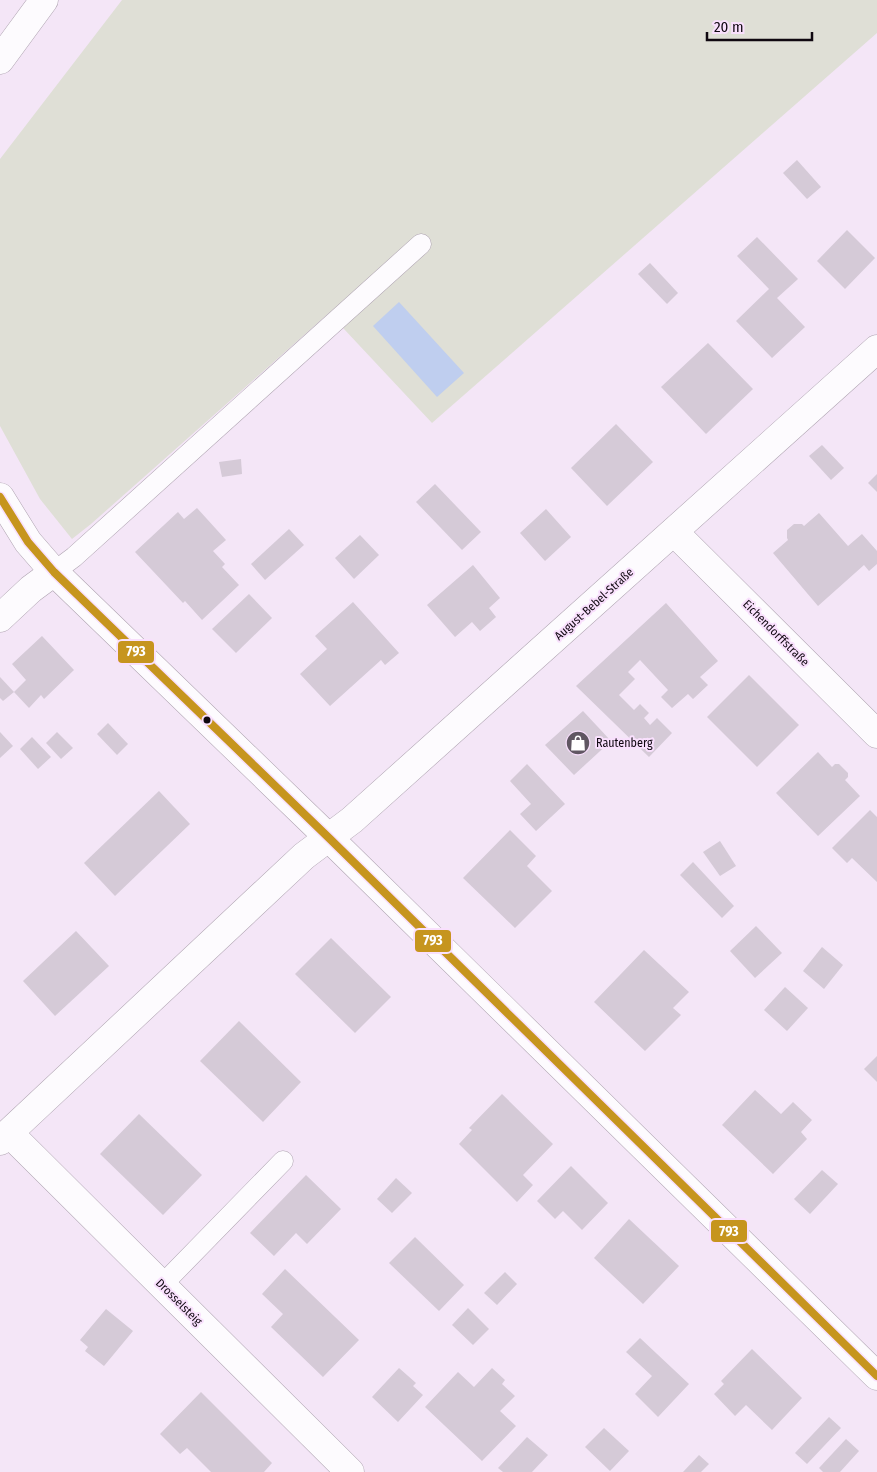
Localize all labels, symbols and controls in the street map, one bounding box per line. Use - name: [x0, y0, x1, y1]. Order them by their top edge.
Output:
- scale bar: [707, 10, 812, 42]
- text: 20 m: [714, 18, 744, 36]
- street label: August-Bebel-Straße: [552, 565, 636, 643]
- street label: Eichendorffstraße: [740, 597, 812, 669]
- line badge: 793: [117, 640, 155, 664]
- text: 793: [126, 643, 146, 660]
- unlabelled marker: [202, 715, 212, 725]
- shop icon: Rautenberg: [565, 730, 591, 756]
- place label: Rautenberg: [596, 736, 653, 750]
- line badge: 793: [414, 929, 452, 953]
- text: 793: [423, 932, 443, 949]
- line badge: 793: [710, 1219, 748, 1243]
- text: 793: [719, 1223, 739, 1240]
- street label: Drosselsteig: [153, 1276, 205, 1328]

